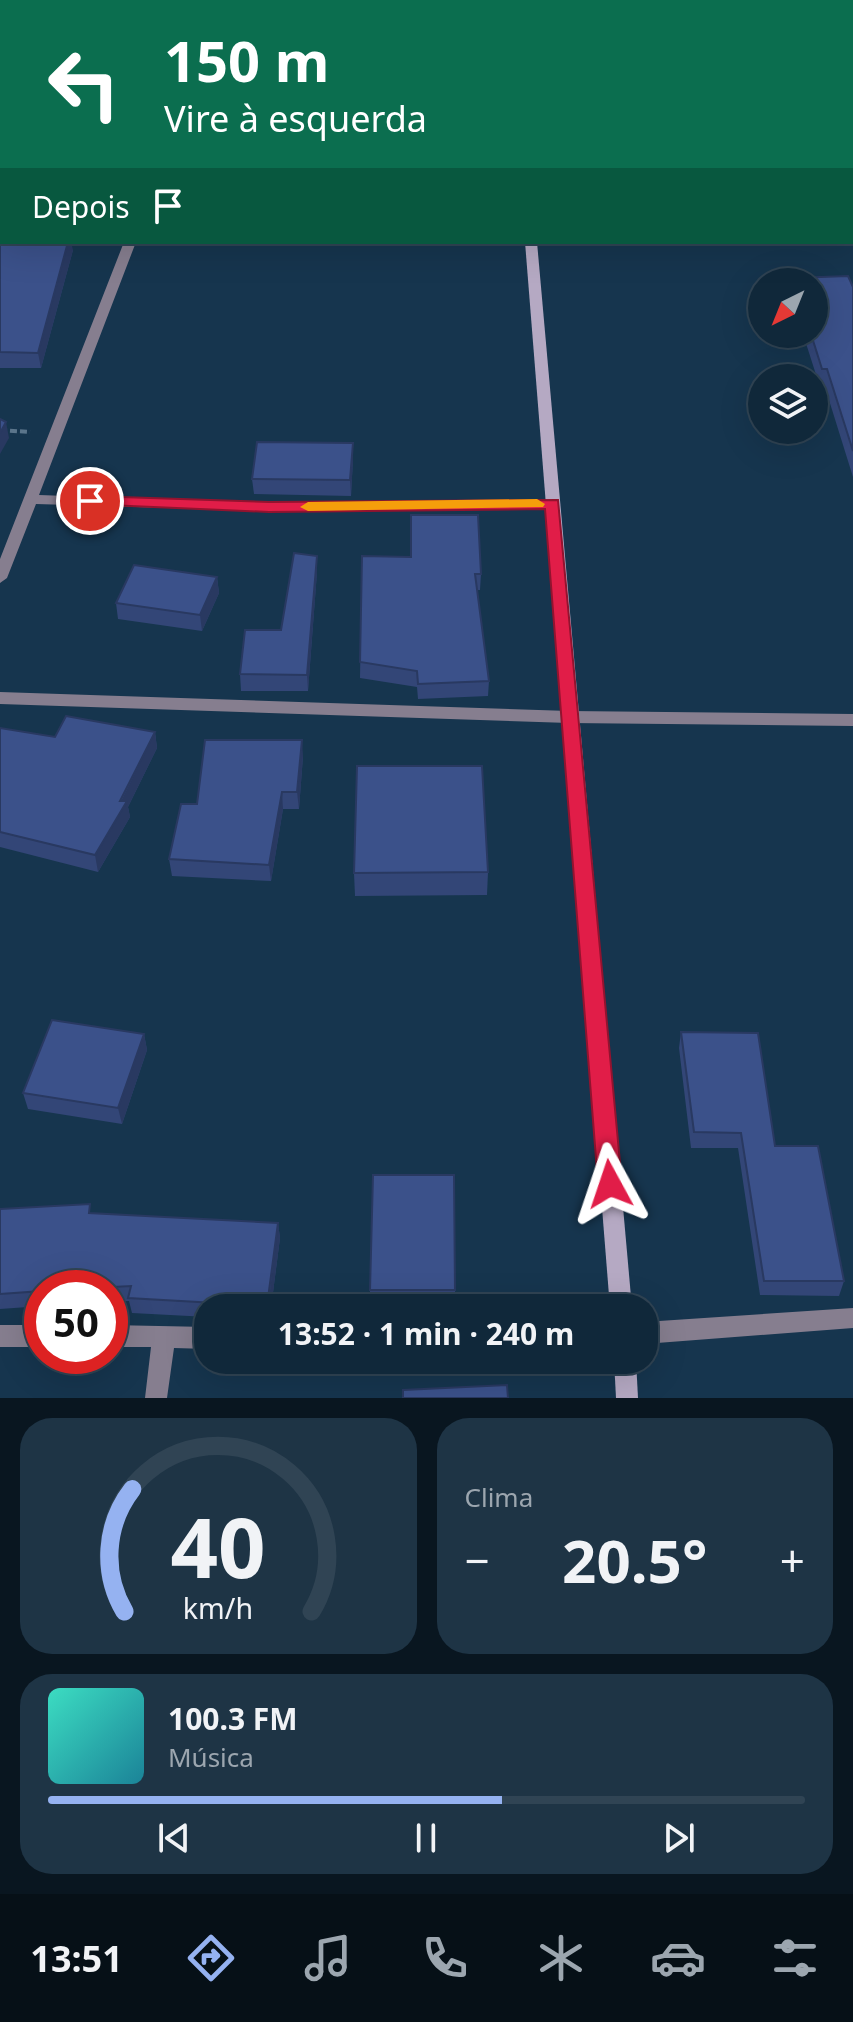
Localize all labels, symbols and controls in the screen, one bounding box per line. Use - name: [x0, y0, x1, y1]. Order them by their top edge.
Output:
- text: 150 m: [164, 22, 329, 98]
- icon: left: [32, 32, 136, 136]
- text: Vire à esquerda: [164, 94, 427, 143]
- icon: arrive: [146, 184, 190, 228]
- text: Depois: [32, 186, 130, 227]
- north arrow: [748, 268, 828, 348]
- map controls: [748, 268, 828, 444]
- button: layers: [748, 364, 828, 444]
- pin: [56, 467, 124, 535]
- icon: arrive: [68, 479, 112, 523]
- position arrow: [568, 1142, 652, 1226]
- speed limit sign: 50: [24, 1270, 128, 1374]
- text: 13:52 · 1 min · 240 m: [278, 1313, 574, 1354]
- text: Clima: [465, 1479, 533, 1515]
- text: 40: [171, 1489, 266, 1602]
- text: 20.5°: [562, 1519, 707, 1601]
- text: −: [465, 1530, 490, 1590]
- text: +: [780, 1530, 805, 1590]
- text: km/h: [183, 1588, 253, 1627]
- text: 100.3 FM: [168, 1698, 298, 1739]
- text: Música: [168, 1739, 254, 1775]
- icon: previous: [152, 1816, 196, 1860]
- icon: pause: [404, 1816, 448, 1860]
- icon: next: [657, 1816, 701, 1860]
- icon: directions: [183, 1930, 239, 1986]
- icon: music: [300, 1930, 356, 1986]
- icon: phone: [417, 1930, 473, 1986]
- icon: climate: [533, 1930, 589, 1986]
- icon: car: [650, 1930, 706, 1986]
- icon: filters: [767, 1930, 823, 1986]
- text: 13:51: [30, 1934, 123, 1983]

